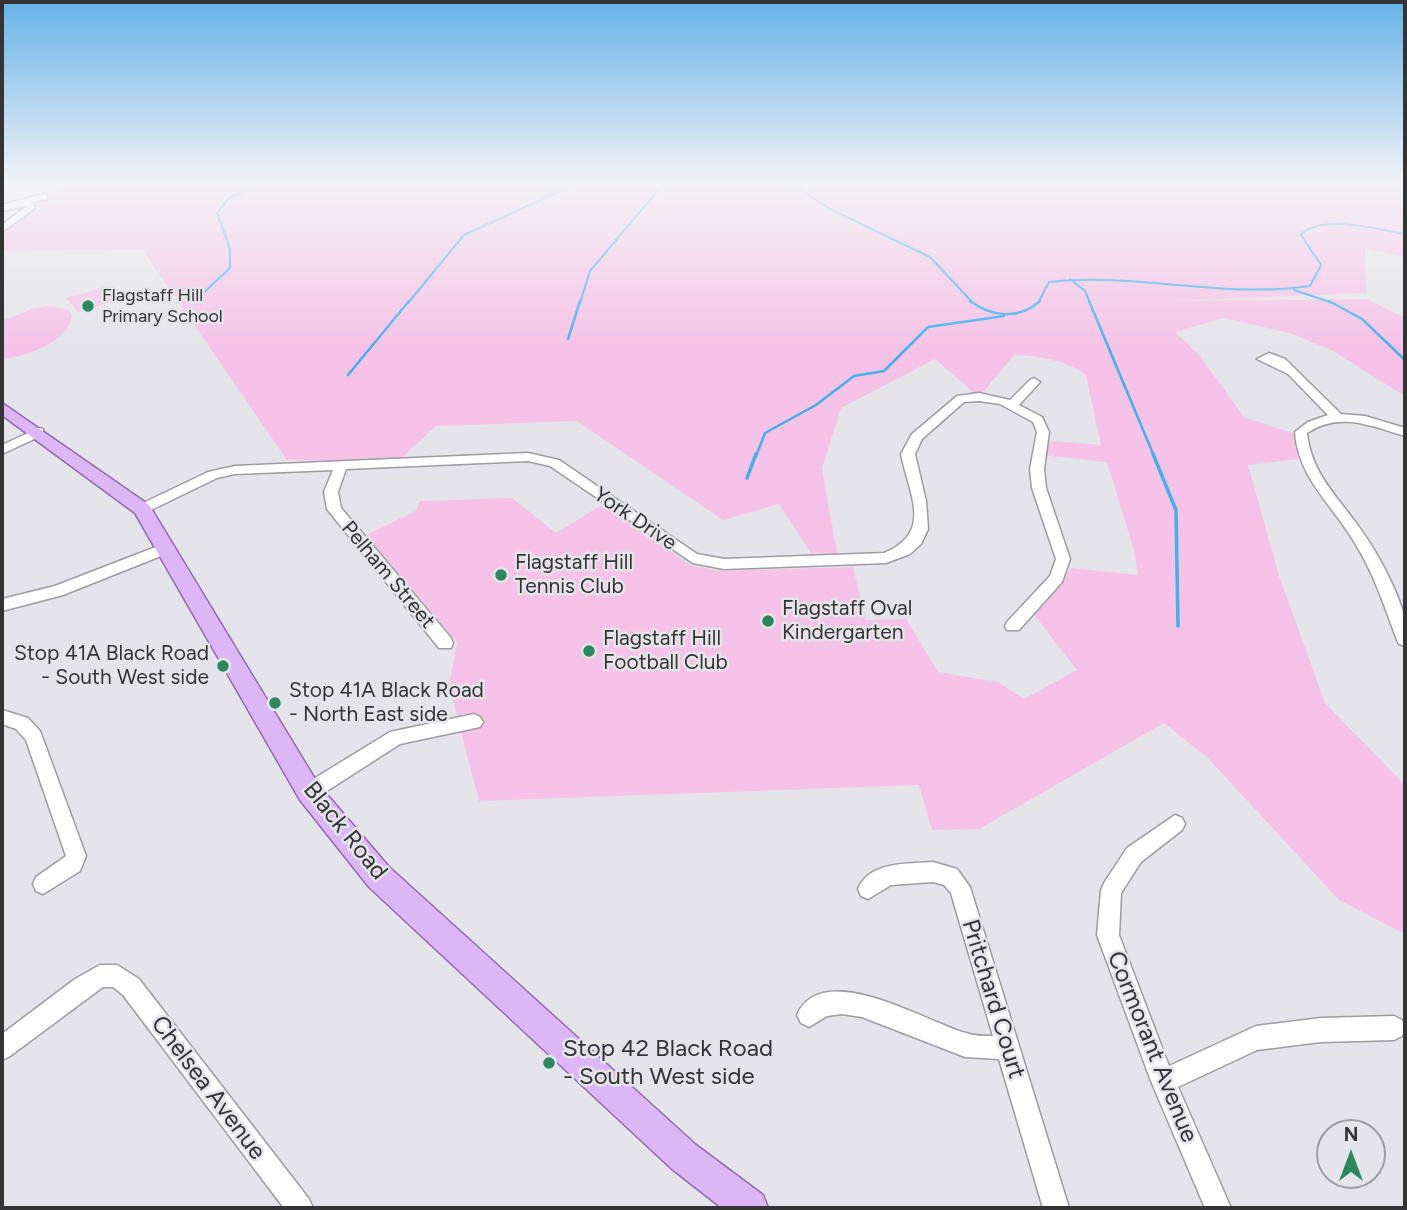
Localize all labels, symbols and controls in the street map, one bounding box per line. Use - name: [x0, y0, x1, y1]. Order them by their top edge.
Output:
- place label: Flagstaff Hill Primary School: [102, 285, 223, 328]
- marker: Flagstaff Hill Primary School: [80, 298, 96, 314]
- street label: York Drive: [589, 482, 681, 556]
- street label: Pelham Street: [336, 516, 440, 634]
- place label: Flagstaff Hill Tennis Club: [515, 550, 633, 600]
- marker: Flagstaff Hill Tennis Club: [493, 567, 509, 583]
- place label: Flagstaff Oval Kindergarten: [782, 596, 912, 646]
- marker: Flagstaff Oval Kindergarten: [760, 613, 776, 629]
- place label: Flagstaff Hill Football Club: [603, 626, 728, 676]
- place label: Stop 41A Black Road - South West side: [14, 641, 209, 691]
- marker: Flagstaff Hill Football Club: [581, 643, 597, 659]
- marker: Stop 41A Black Road - South West side: [215, 658, 231, 674]
- place label: Stop 41A Black Road - North East side: [289, 678, 484, 728]
- marker: Stop 41A Black Road - North East side: [267, 695, 283, 711]
- street label: Black Road: [297, 776, 393, 886]
- street label: Pritchard Court: [955, 916, 1031, 1082]
- street label: Cormorant Avenue: [1101, 947, 1203, 1147]
- street label: Chelsea Avenue: [145, 1010, 271, 1166]
- place label: Stop 42 Black Road - South West side: [563, 1035, 773, 1091]
- marker: Stop 42 Black Road - South West side: [541, 1055, 557, 1071]
- north arrow: [1316, 1119, 1386, 1189]
- text: N: [1344, 1123, 1358, 1146]

